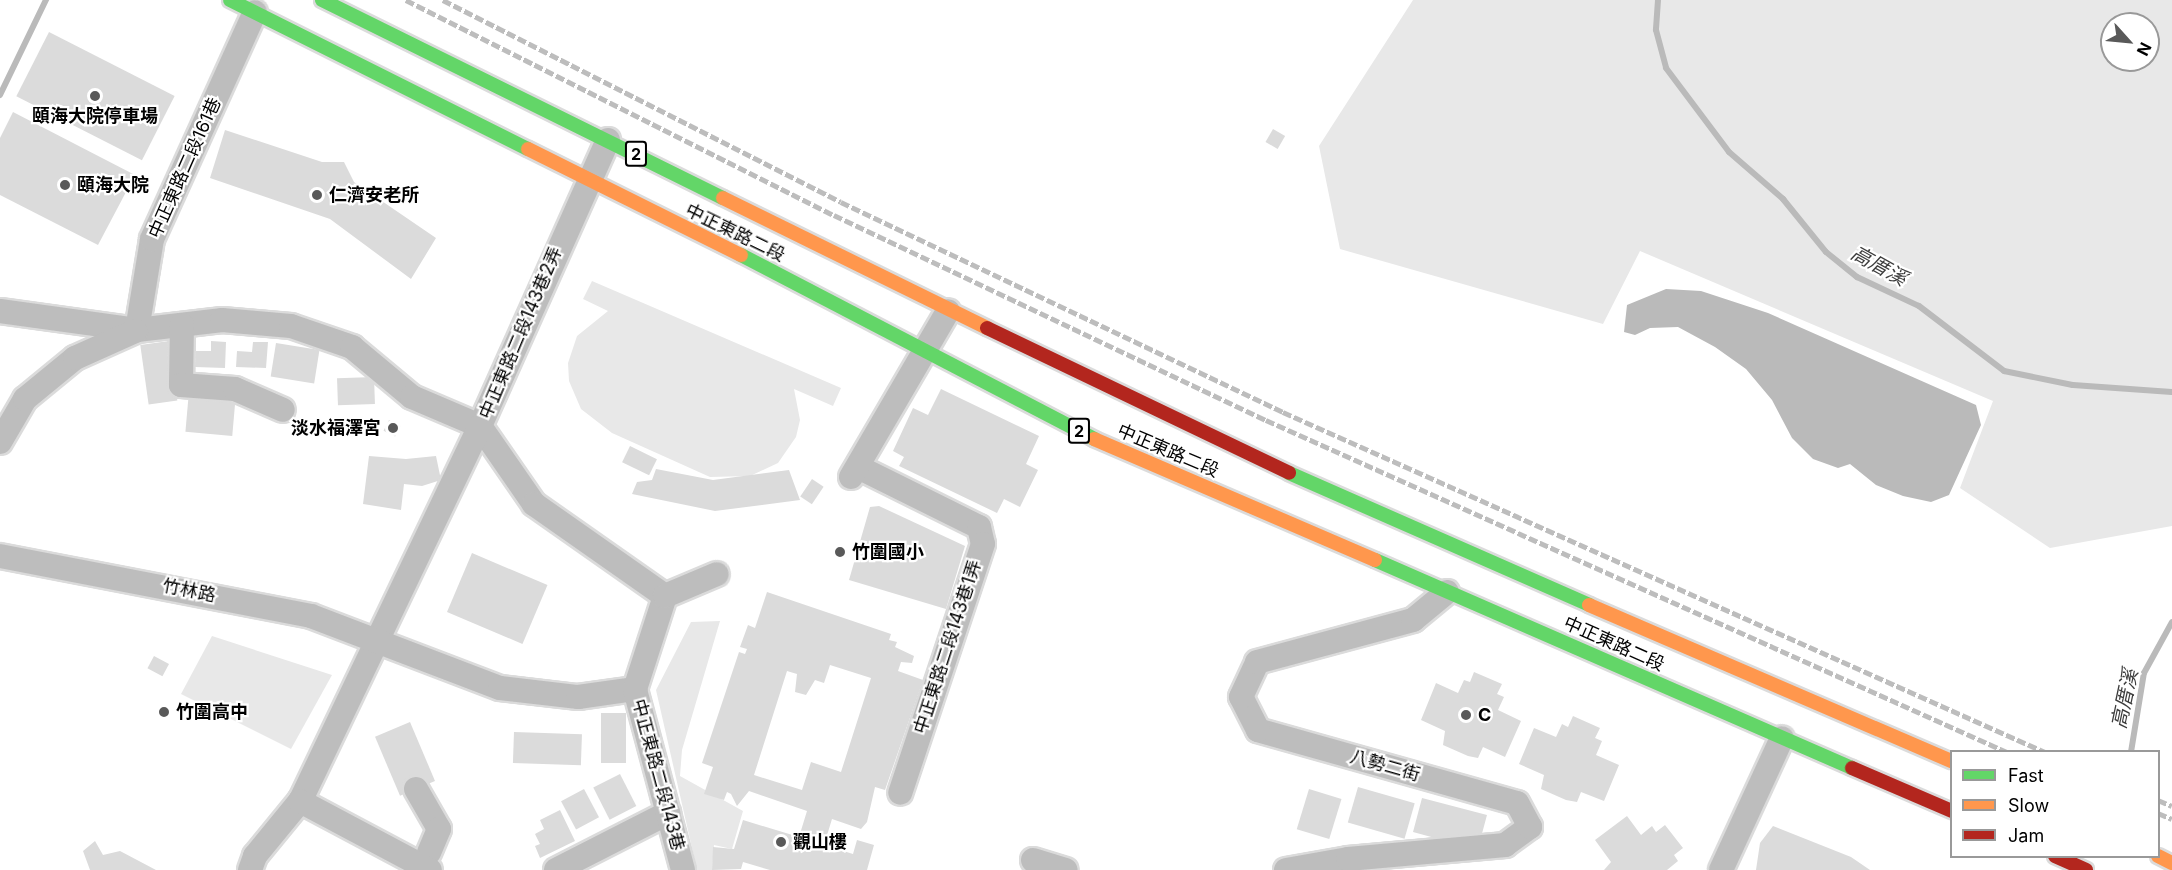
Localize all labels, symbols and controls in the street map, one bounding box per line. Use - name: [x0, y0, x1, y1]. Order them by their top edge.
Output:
- north arrow: [2100, 12, 2160, 72]
- text: N: [2133, 39, 2156, 59]
- marker: 頤海大院停車場: [88, 89, 102, 103]
- street label: 中正東路二段161巷: [144, 94, 226, 242]
- place label: 頤海大院停車場: [32, 105, 158, 127]
- road number: 2: [624, 141, 648, 167]
- place label: 頤海大院: [77, 174, 149, 196]
- marker: 頤海大院: [58, 178, 72, 192]
- place label: 仁濟安老所: [329, 184, 419, 206]
- marker: 仁濟安老所: [310, 188, 324, 202]
- street label: 中正東路二段: [682, 200, 788, 266]
- water label: 高厝溪: [1847, 241, 1911, 291]
- street label: 中正東路二段143巷2弄: [475, 244, 567, 422]
- place label: 淡水福澤宮: [291, 417, 381, 439]
- road number: 2: [1067, 418, 1091, 444]
- street label: 中正東路二段: [1114, 420, 1222, 482]
- marker: 淡水福澤宮: [386, 421, 400, 435]
- place label: 竹圍國小: [852, 541, 924, 563]
- marker: 竹圍國小: [833, 545, 847, 559]
- street label: 中正東路二段143巷1弄: [910, 557, 986, 737]
- street label: 竹林路: [160, 575, 218, 607]
- street label: 中正東路二段: [1560, 612, 1668, 676]
- water label: 高厝溪: [2107, 667, 2143, 731]
- street label: 中正東路二段143巷: [627, 697, 689, 853]
- place label: 竹圍高中: [176, 701, 248, 723]
- place label: C: [1478, 704, 1491, 726]
- marker: 竹圍高中: [157, 705, 171, 719]
- marker: C: [1459, 708, 1473, 722]
- street label: 八勢二街: [1347, 746, 1423, 786]
- legend: [1950, 750, 2160, 858]
- text: Fast: [2008, 765, 2044, 786]
- text: Slow: [2008, 795, 2049, 816]
- text: Jam: [2008, 825, 2044, 846]
- place label: 觀山樓: [793, 831, 847, 853]
- marker: 觀山樓: [774, 835, 788, 849]

